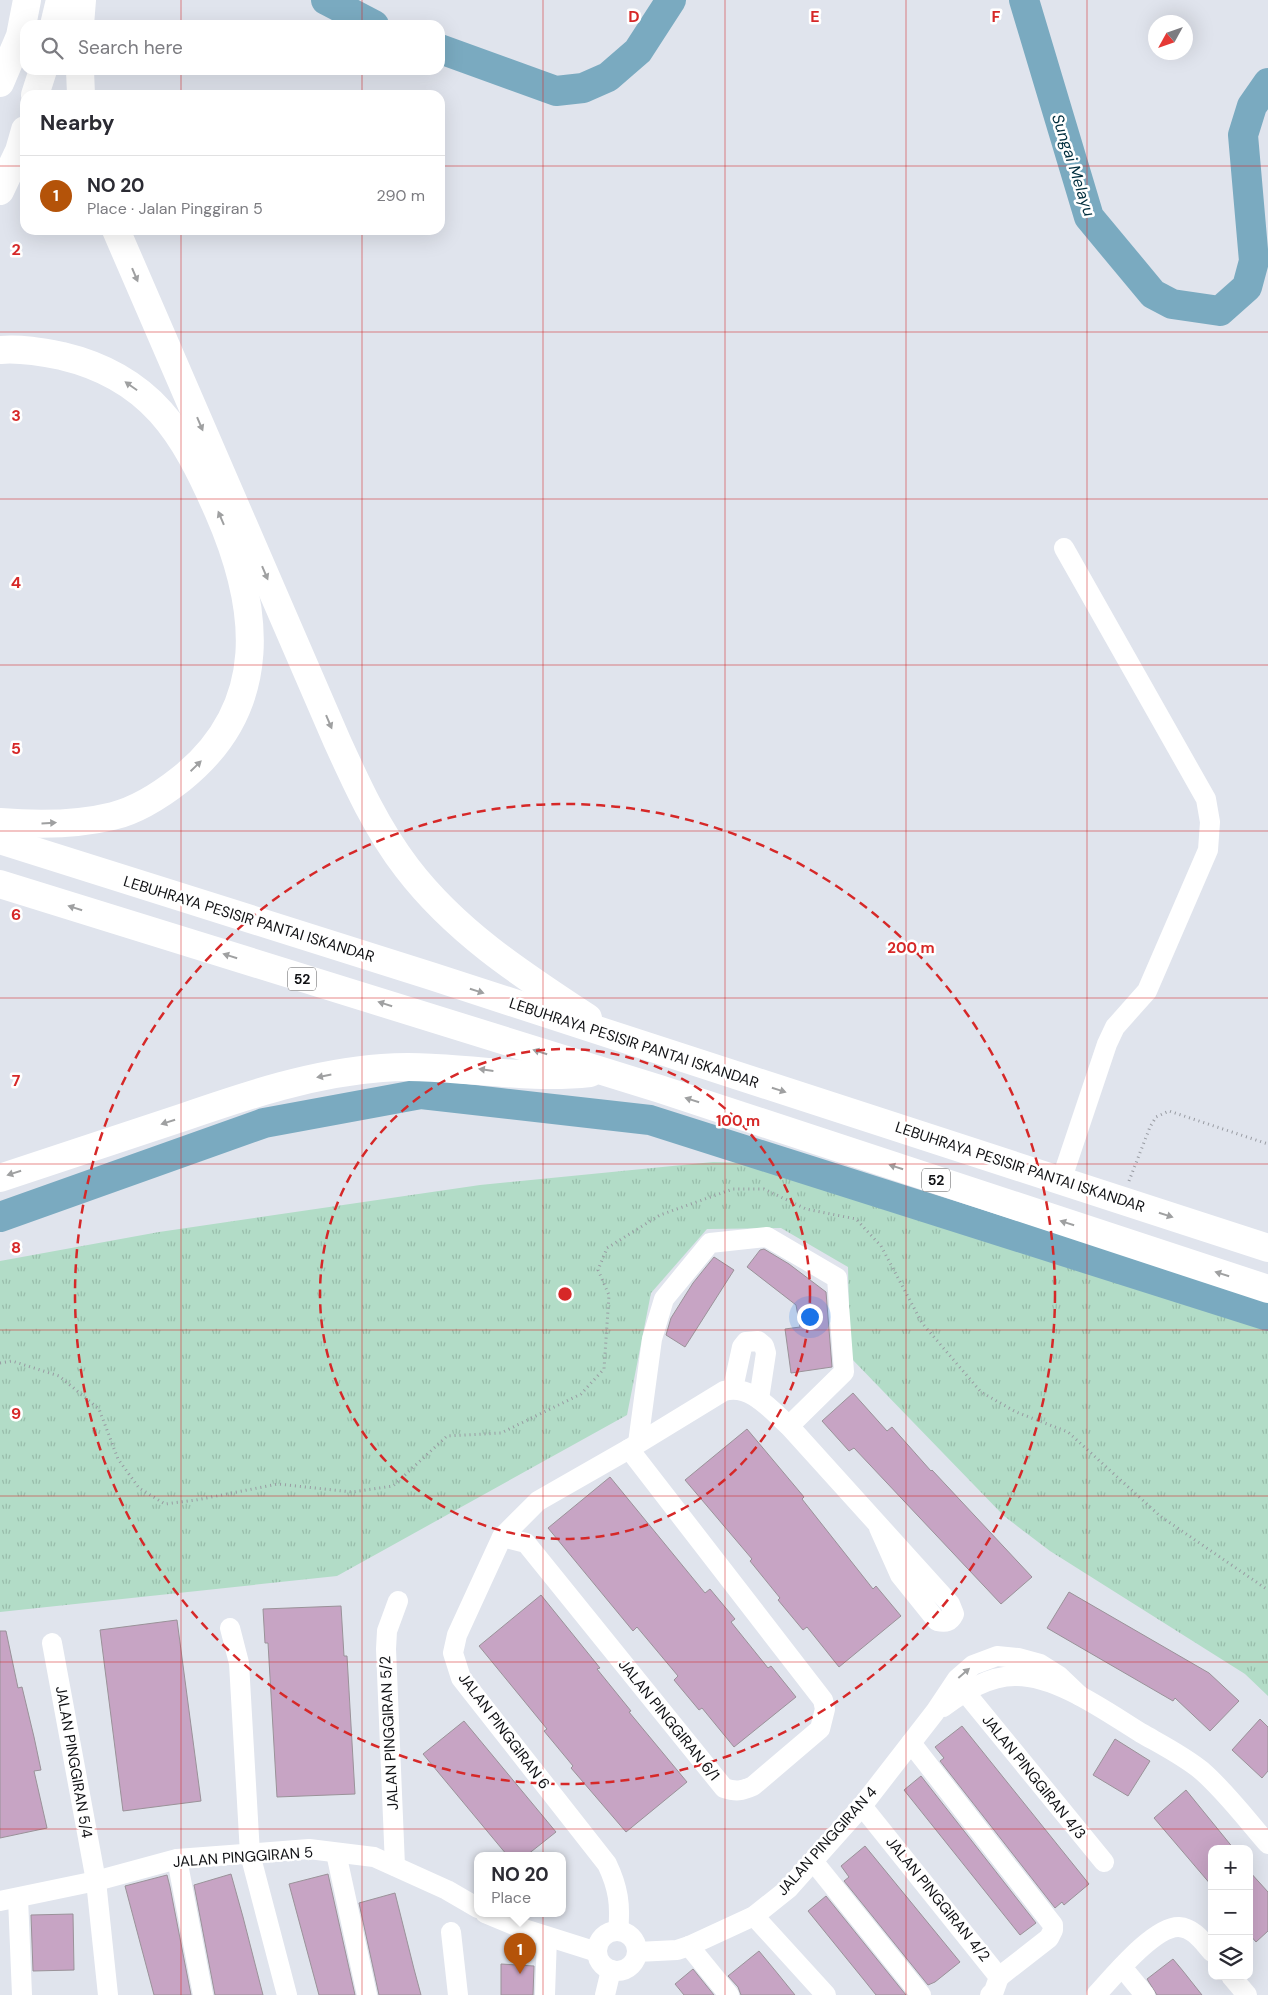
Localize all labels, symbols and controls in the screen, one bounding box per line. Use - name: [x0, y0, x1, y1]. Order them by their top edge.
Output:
- text: D: [628, 6, 640, 27]
- text: E: [810, 6, 820, 27]
- text: F: [992, 6, 1001, 27]
- north arrow: [1148, 15, 1193, 60]
- search box: [20, 20, 445, 75]
- icon: search: [38, 34, 66, 62]
- text: Search here: [78, 35, 183, 60]
- text: Nearby: [40, 109, 114, 137]
- water label: Sungai Melayu: [1047, 111, 1100, 219]
- text: NO 20: [87, 173, 144, 198]
- text: 1: [53, 185, 59, 206]
- text: 290 m: [376, 185, 425, 206]
- text: Place · Jalan Pinggiran 5: [87, 198, 263, 219]
- text: 2: [11, 239, 21, 260]
- one-way arrow: [132, 268, 140, 282]
- one-way arrow: [124, 381, 138, 391]
- text: 3: [11, 405, 21, 426]
- one-way arrow: [196, 417, 204, 431]
- one-way arrow: [217, 511, 225, 525]
- one-way arrow: [261, 566, 269, 580]
- text: 4: [11, 572, 21, 593]
- one-way arrow: [325, 715, 333, 729]
- text: 5: [11, 738, 21, 759]
- one-way arrow: [190, 760, 202, 772]
- one-way arrow: [41, 819, 57, 827]
- street label: LEBUHRAYA PESISIR PANTAI ISKANDAR: [121, 871, 377, 967]
- one-way arrow: [67, 903, 82, 911]
- text: 6: [11, 904, 21, 925]
- text: 200 m: [887, 938, 935, 958]
- one-way arrow: [222, 952, 237, 960]
- road number: 52: [288, 968, 316, 991]
- one-way arrow: [470, 988, 485, 996]
- street label: LEBUHRAYA PESISIR PANTAI ISKANDAR: [507, 993, 761, 1093]
- one-way arrow: [378, 1000, 393, 1008]
- one-way arrow: [533, 1048, 548, 1056]
- one-way arrow: [477, 1066, 493, 1074]
- text: 7: [12, 1070, 21, 1091]
- one-way arrow: [316, 1072, 331, 1080]
- one-way arrow: [771, 1086, 786, 1094]
- one-way arrow: [684, 1095, 699, 1103]
- text: 100 m: [716, 1111, 760, 1131]
- street label: LEBUHRAYA PESISIR PANTAI ISKANDAR: [893, 1117, 1147, 1217]
- one-way arrow: [160, 1118, 175, 1126]
- one-way arrow: [889, 1163, 904, 1170]
- road number: 52: [922, 1168, 950, 1192]
- one-way arrow: [6, 1170, 21, 1178]
- one-way arrow: [1159, 1212, 1174, 1219]
- one-way arrow: [1060, 1219, 1075, 1226]
- text: 8: [11, 1237, 21, 1258]
- one-way arrow: [1214, 1269, 1229, 1277]
- centre of rings: [556, 1285, 574, 1303]
- your location: [797, 1304, 823, 1330]
- text: 9: [11, 1403, 21, 1424]
- street label: JALAN PINGGIRAN 5/2: [375, 1655, 403, 1811]
- street label: JALAN PINGGIRAN 6/1: [614, 1655, 724, 1785]
- one-way arrow: [957, 1667, 969, 1679]
- street label: JALAN PINGGIRAN 6: [454, 1669, 554, 1793]
- street label: JALAN PINGGIRAN 5/4: [51, 1684, 97, 1840]
- street label: JALAN PINGGIRAN 4/3: [978, 1711, 1090, 1843]
- street label: JALAN PINGGIRAN 4: [773, 1782, 881, 1900]
- street label: JALAN PINGGIRAN 4/2: [881, 1833, 995, 1965]
- street label: JALAN PINGGIRAN 5: [172, 1842, 314, 1872]
- map controls: [1208, 1845, 1253, 1980]
- button: +: [1208, 1845, 1253, 1890]
- popup: [474, 1852, 566, 1917]
- text: NO 20: [491, 1862, 549, 1887]
- text: Place: [491, 1887, 531, 1908]
- button: −: [1208, 1890, 1253, 1935]
- pin: 1: [504, 1933, 536, 1974]
- button: layers: [1208, 1935, 1253, 1980]

